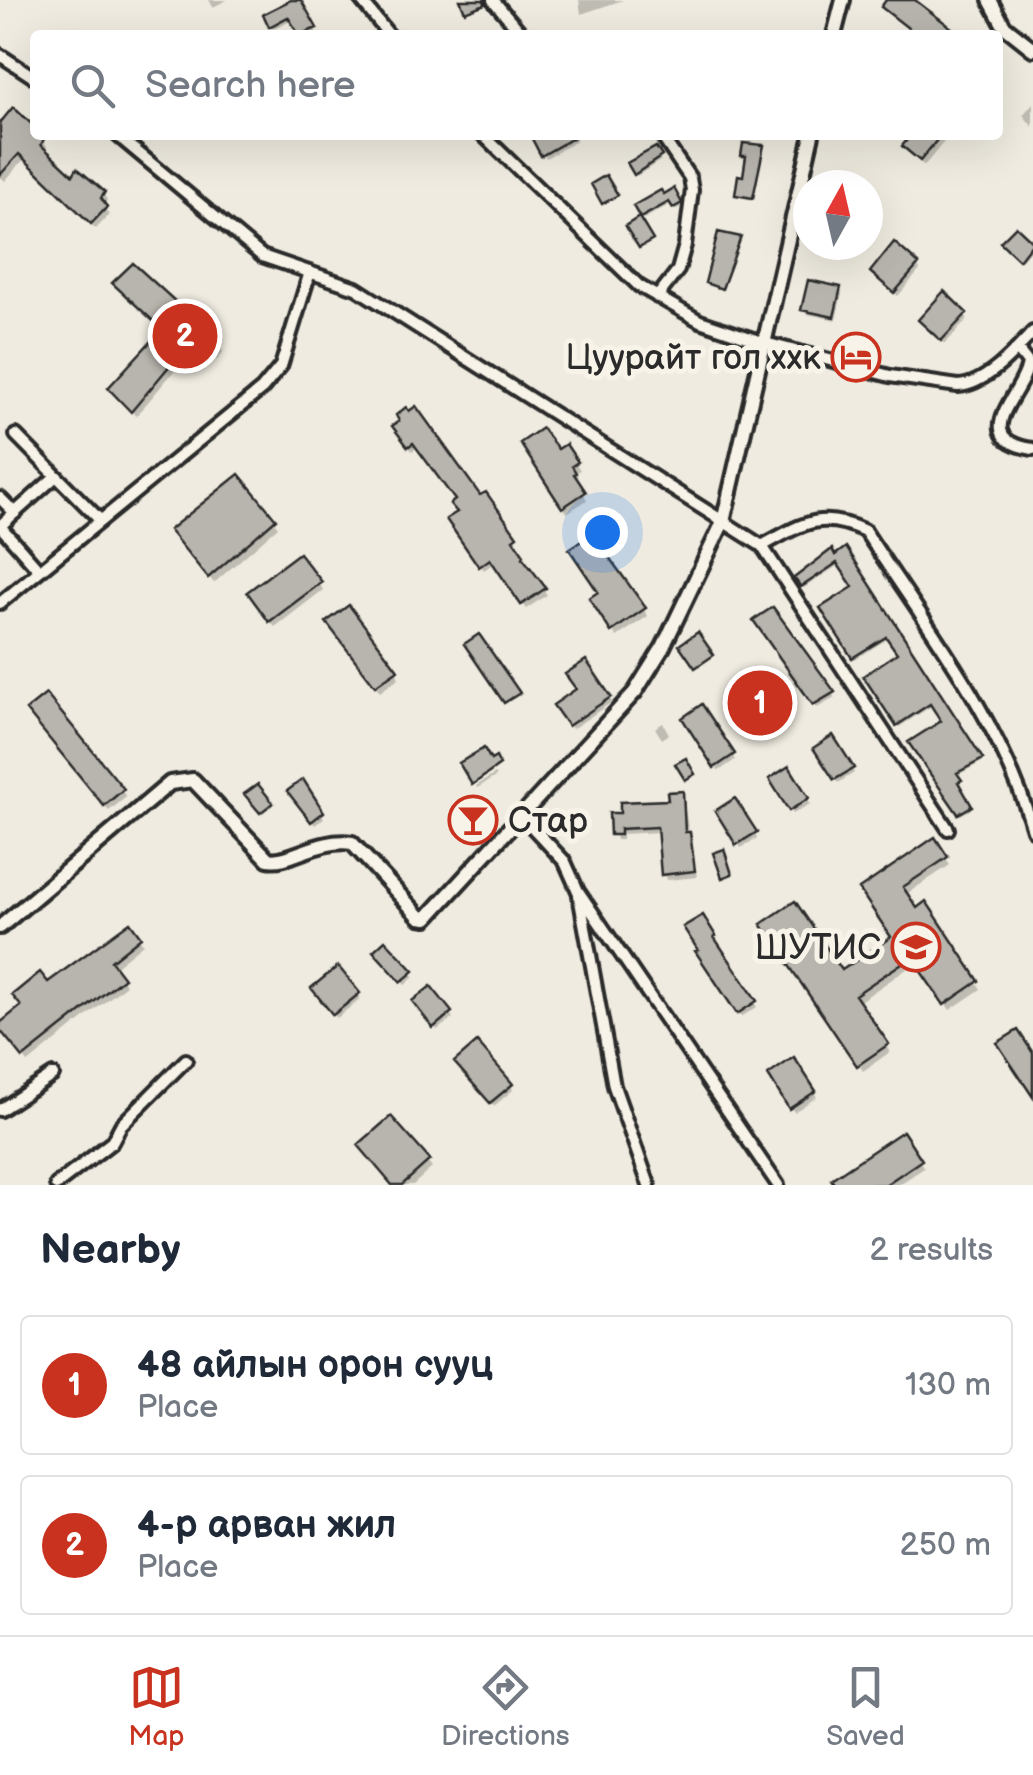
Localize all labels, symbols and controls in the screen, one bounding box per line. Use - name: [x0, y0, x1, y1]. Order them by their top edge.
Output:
- search box: [30, 30, 1003, 140]
- icon: search: [65, 58, 120, 113]
- text: Search here: [145, 63, 356, 108]
- north arrow: [793, 170, 883, 260]
- pin: 2: [152, 298, 218, 374]
- hotel icon: Цуурайт гол ххк: [830, 331, 882, 383]
- place label: Цуурайт гол ххк: [565, 337, 821, 380]
- your location: [577, 507, 628, 558]
- pin: 1: [728, 666, 792, 740]
- bar icon: Стар: [447, 794, 499, 846]
- place label: Стар: [508, 800, 588, 843]
- school or university icon: ШУТИС: [890, 921, 942, 973]
- place label: ШУТИС: [754, 927, 881, 970]
- text: Nearby: [40, 1225, 180, 1276]
- text: 2 results: [869, 1231, 993, 1270]
- text: 48 айлын орон сууц: [137, 1343, 493, 1388]
- text: 1: [68, 1366, 81, 1405]
- text: 130 m: [905, 1366, 991, 1405]
- text: Place: [137, 1388, 218, 1427]
- text: 4-р арван жил: [137, 1503, 396, 1548]
- text: 2: [65, 1526, 84, 1565]
- text: 250 m: [900, 1526, 991, 1565]
- text: Place: [137, 1548, 218, 1587]
- tab: Map: [128, 1660, 185, 1753]
- tab: Directions: [441, 1660, 570, 1753]
- tab: Saved: [826, 1660, 905, 1753]

